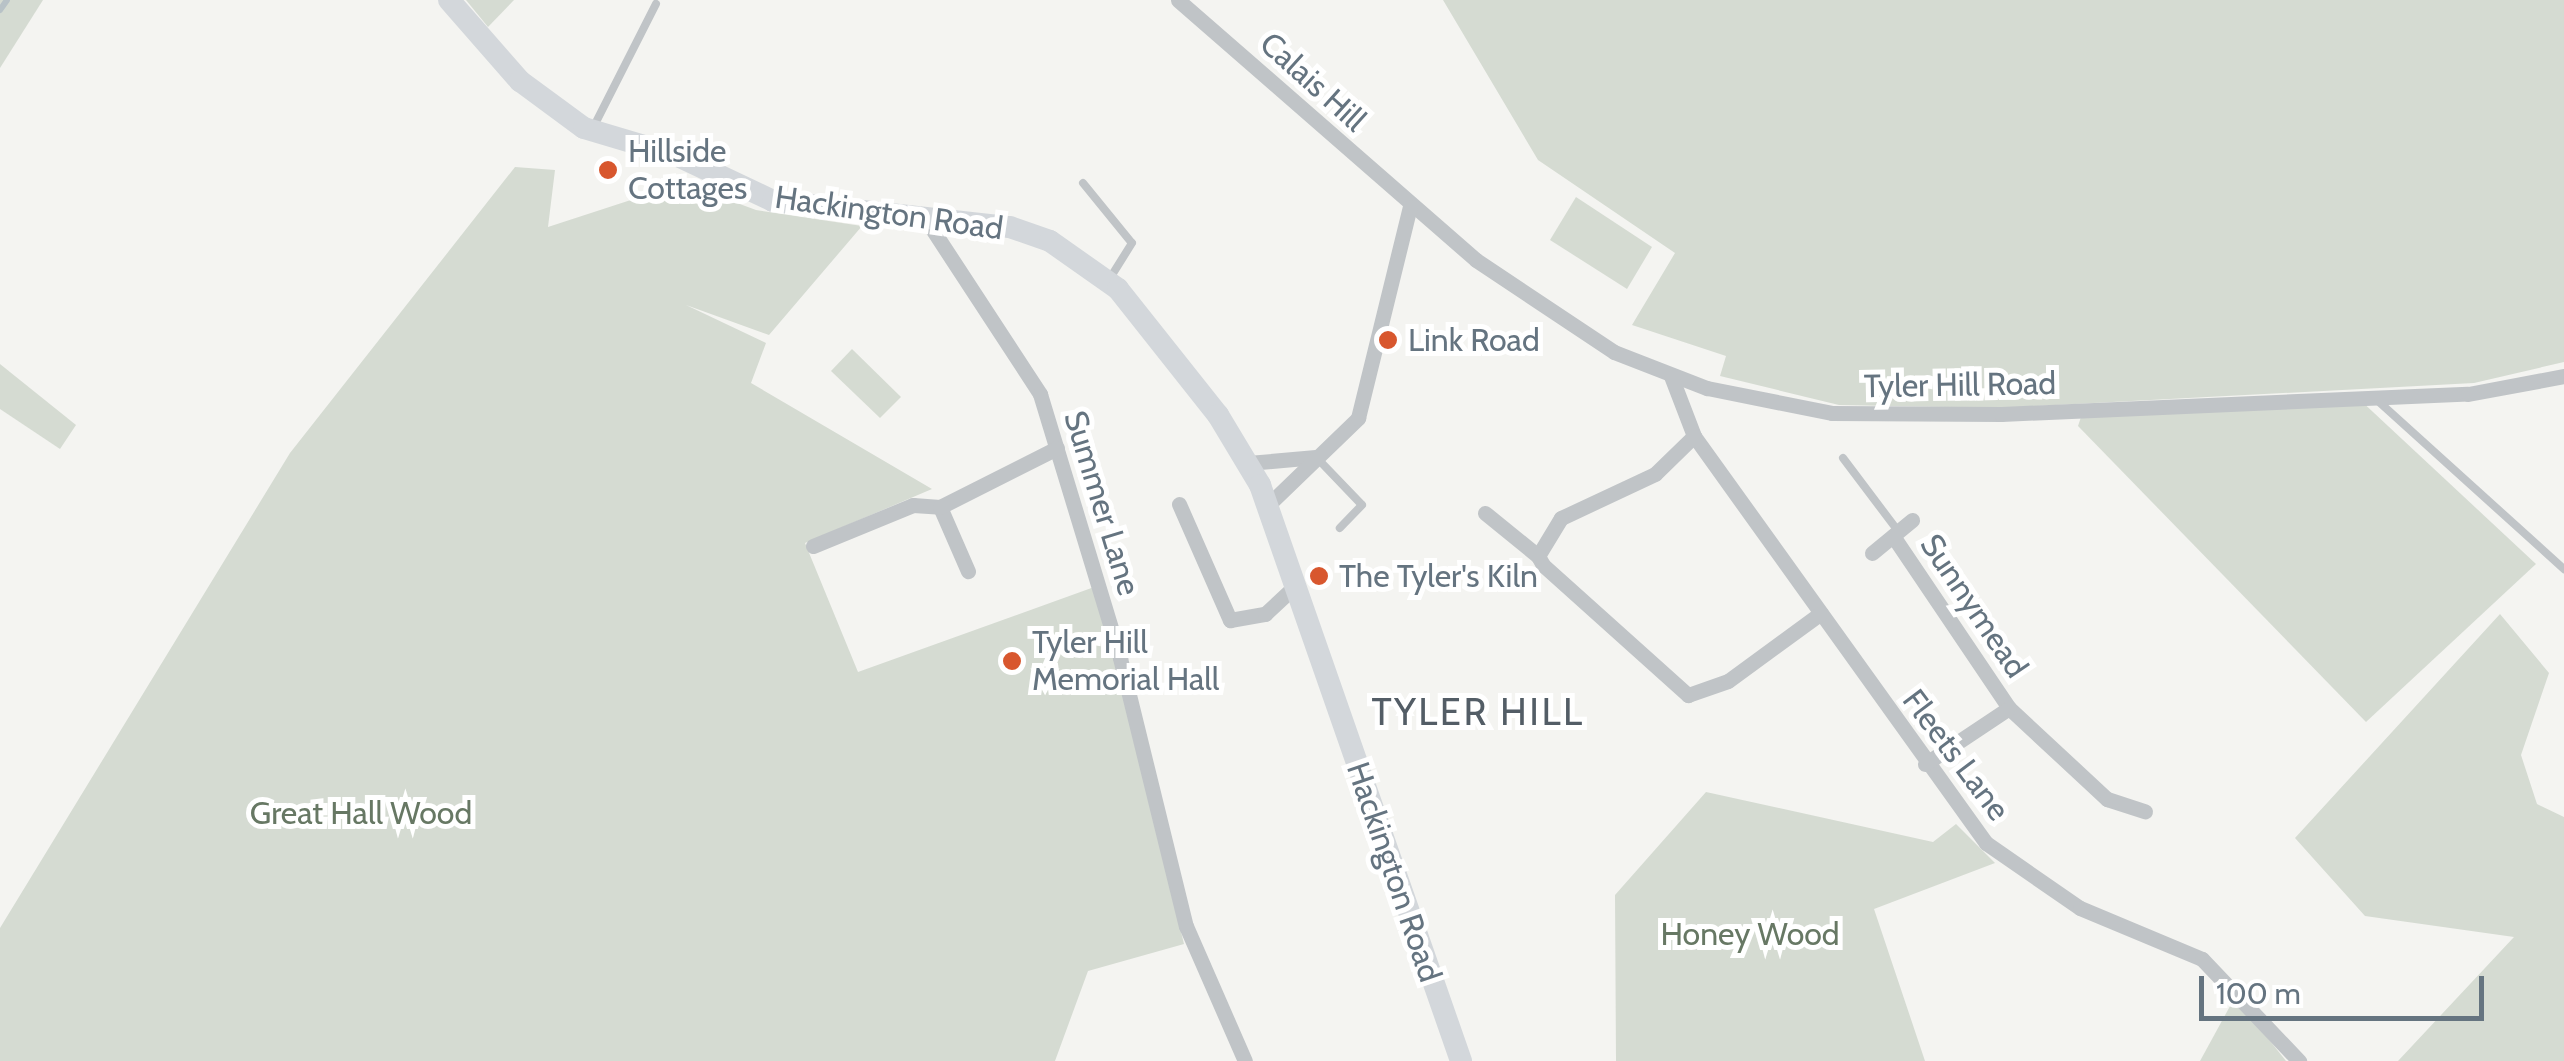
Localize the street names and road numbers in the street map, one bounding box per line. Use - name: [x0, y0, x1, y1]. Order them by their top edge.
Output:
- street label: Calais Hill: [1252, 24, 1374, 140]
- street label: Hackington Road: [773, 178, 1005, 248]
- street label: Tyler Hill Road: [1863, 364, 2057, 406]
- street label: Summer Lane: [1056, 406, 1148, 600]
- street label: Sunnymead: [1912, 527, 2036, 685]
- street label: Fleets Lane: [1894, 682, 2018, 828]
- street label: Hackington Road: [1338, 757, 1450, 987]

